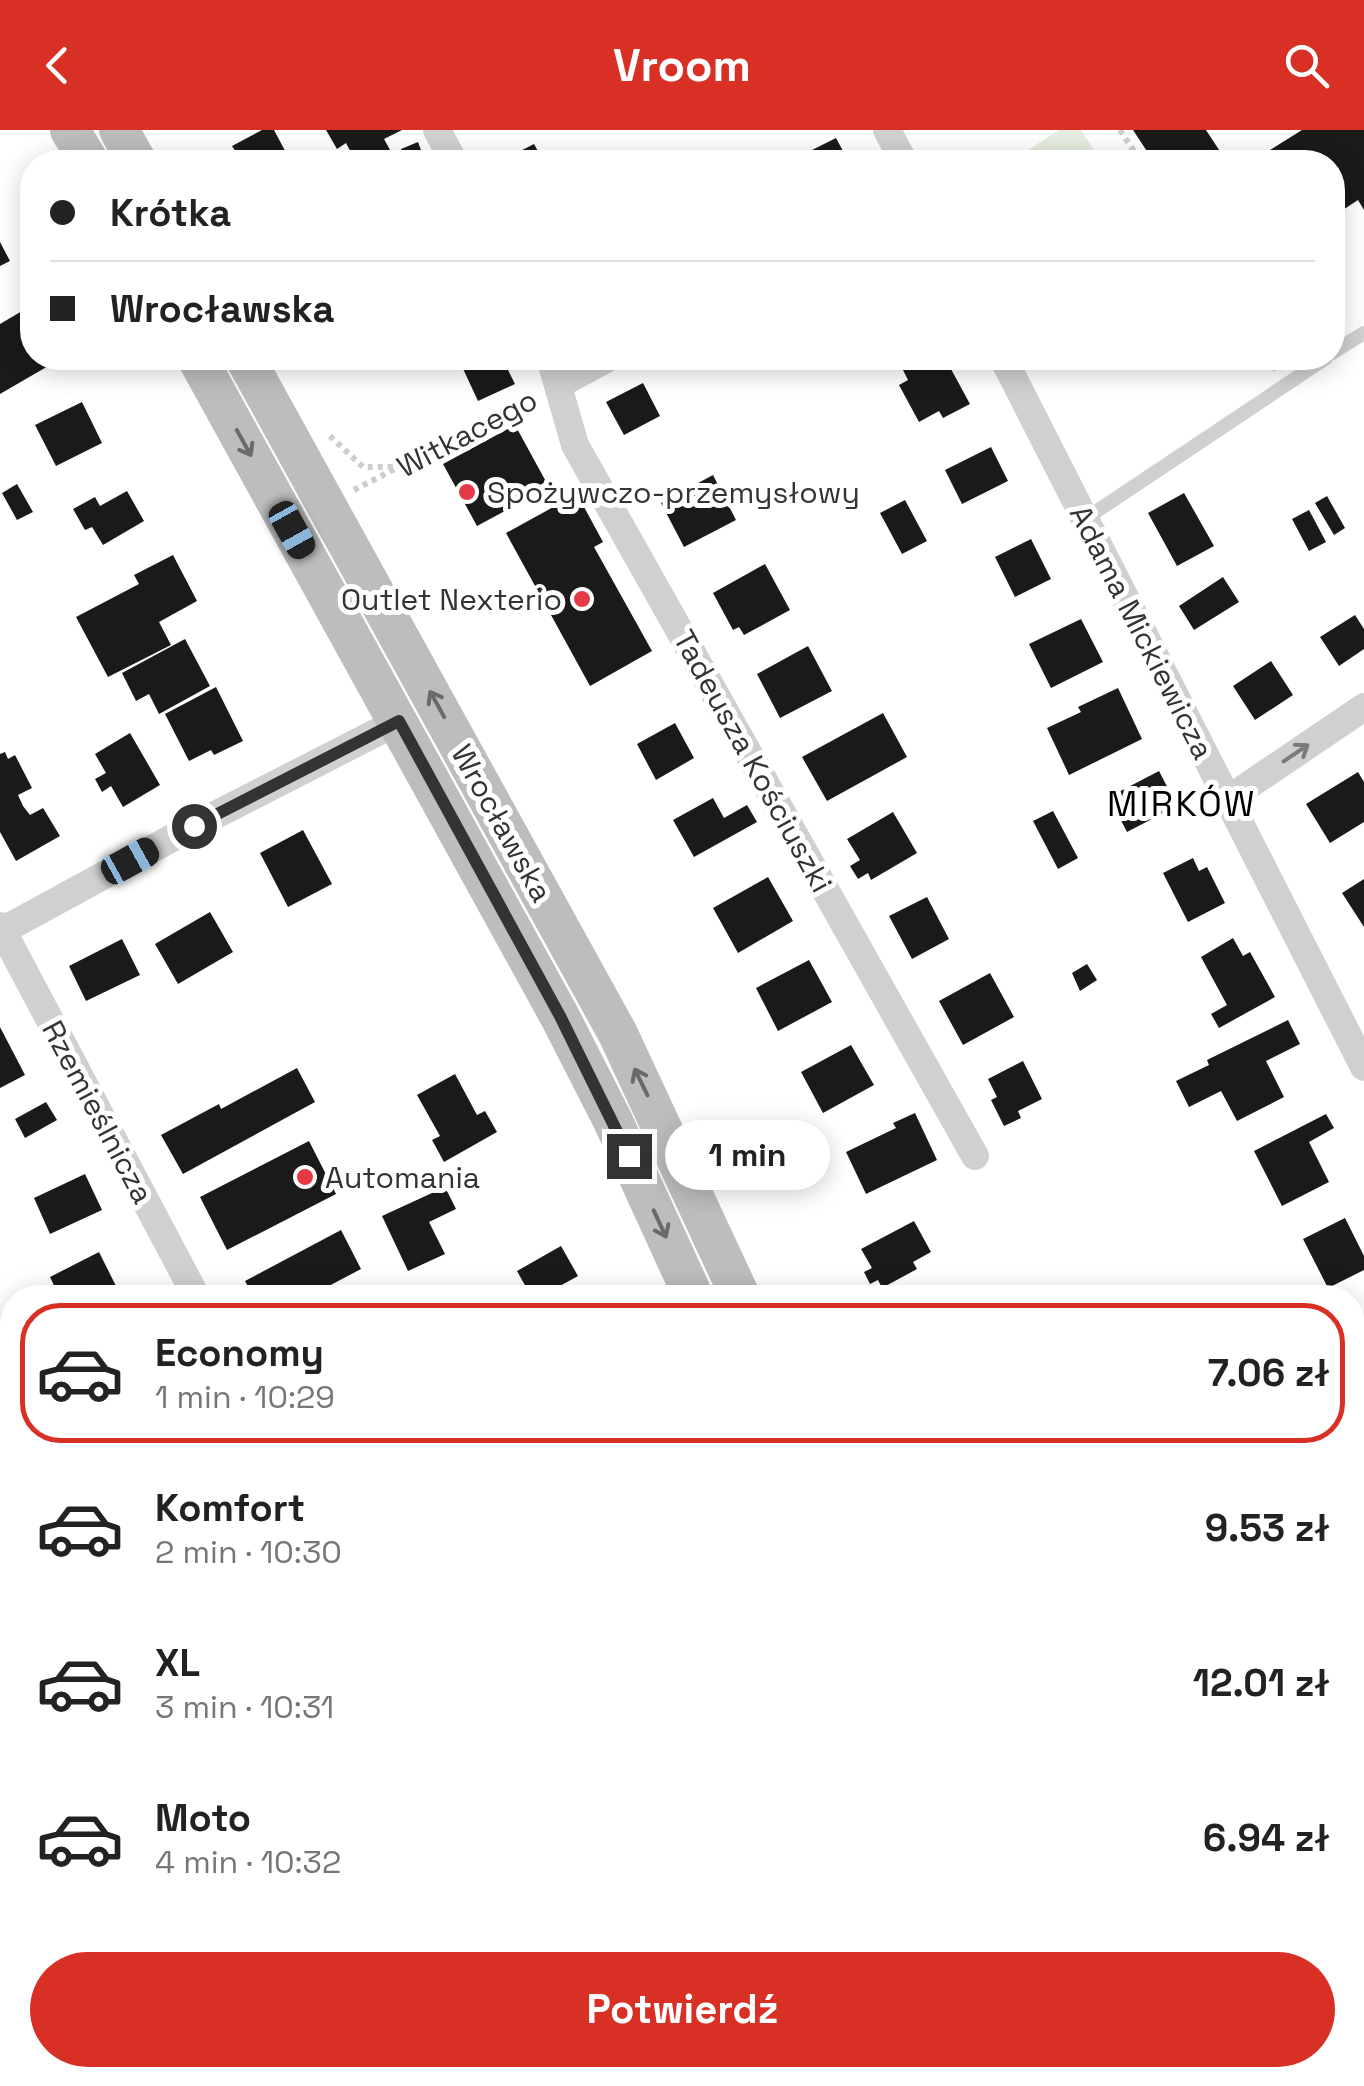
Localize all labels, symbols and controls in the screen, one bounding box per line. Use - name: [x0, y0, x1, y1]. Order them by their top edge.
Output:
- text: Vroom: [613, 37, 751, 94]
- icon: back: [30, 38, 85, 93]
- icon: search: [1279, 38, 1334, 93]
- text: Krótka: [110, 189, 231, 237]
- text: Wrocławska: [110, 285, 335, 333]
- street label: Witkacego: [390, 380, 544, 486]
- one-way arrow: [235, 428, 254, 457]
- place label: Spożywczo-przemysłowy: [487, 473, 860, 512]
- marker: Spożywczo-przemysłowy: [456, 481, 478, 503]
- car: [264, 496, 320, 564]
- street label: Adama Mickiewicza: [1061, 498, 1223, 766]
- place label: Outlet Nexterio: [341, 580, 562, 619]
- marker: Outlet Nexterio: [571, 588, 593, 610]
- street label: Tadeusza Kościuszki: [665, 623, 841, 899]
- one-way arrow: [426, 689, 446, 719]
- street label: Wrocławska: [443, 737, 561, 909]
- one-way arrow: [1281, 743, 1309, 764]
- district label: MIRKÓW: [1107, 782, 1257, 826]
- route start: [172, 804, 217, 849]
- car: [96, 833, 164, 889]
- street label: Rzemieślnicza: [33, 1014, 163, 1210]
- one-way arrow: [630, 1068, 649, 1098]
- callout: 1 min: [664, 1121, 829, 1191]
- route end: [607, 1134, 652, 1179]
- text: 1 min: [708, 1135, 787, 1175]
- place label: Automania: [325, 1158, 480, 1197]
- marker: Automania: [294, 1166, 316, 1188]
- one-way arrow: [652, 1208, 670, 1239]
- icon: car: [35, 1328, 125, 1418]
- text: Economy: [155, 1329, 324, 1377]
- text: 7.06 zł: [1208, 1349, 1330, 1397]
- text: 1 min · 10:29: [155, 1377, 335, 1417]
- icon: car: [35, 1483, 125, 1573]
- text: Komfort: [155, 1484, 305, 1532]
- text: 9.53 zł: [1205, 1504, 1330, 1552]
- text: 2 min · 10:30: [155, 1532, 342, 1572]
- icon: car: [35, 1638, 125, 1728]
- text: XL: [155, 1639, 200, 1687]
- text: 12.01 zł: [1193, 1659, 1330, 1707]
- text: 3 min · 10:31: [155, 1687, 334, 1727]
- icon: car: [35, 1793, 125, 1883]
- text: Moto: [155, 1794, 251, 1842]
- text: 6.94 zł: [1203, 1814, 1330, 1862]
- text: 4 min · 10:32: [155, 1842, 341, 1882]
- button: Potwierdź: [30, 1952, 1335, 2067]

